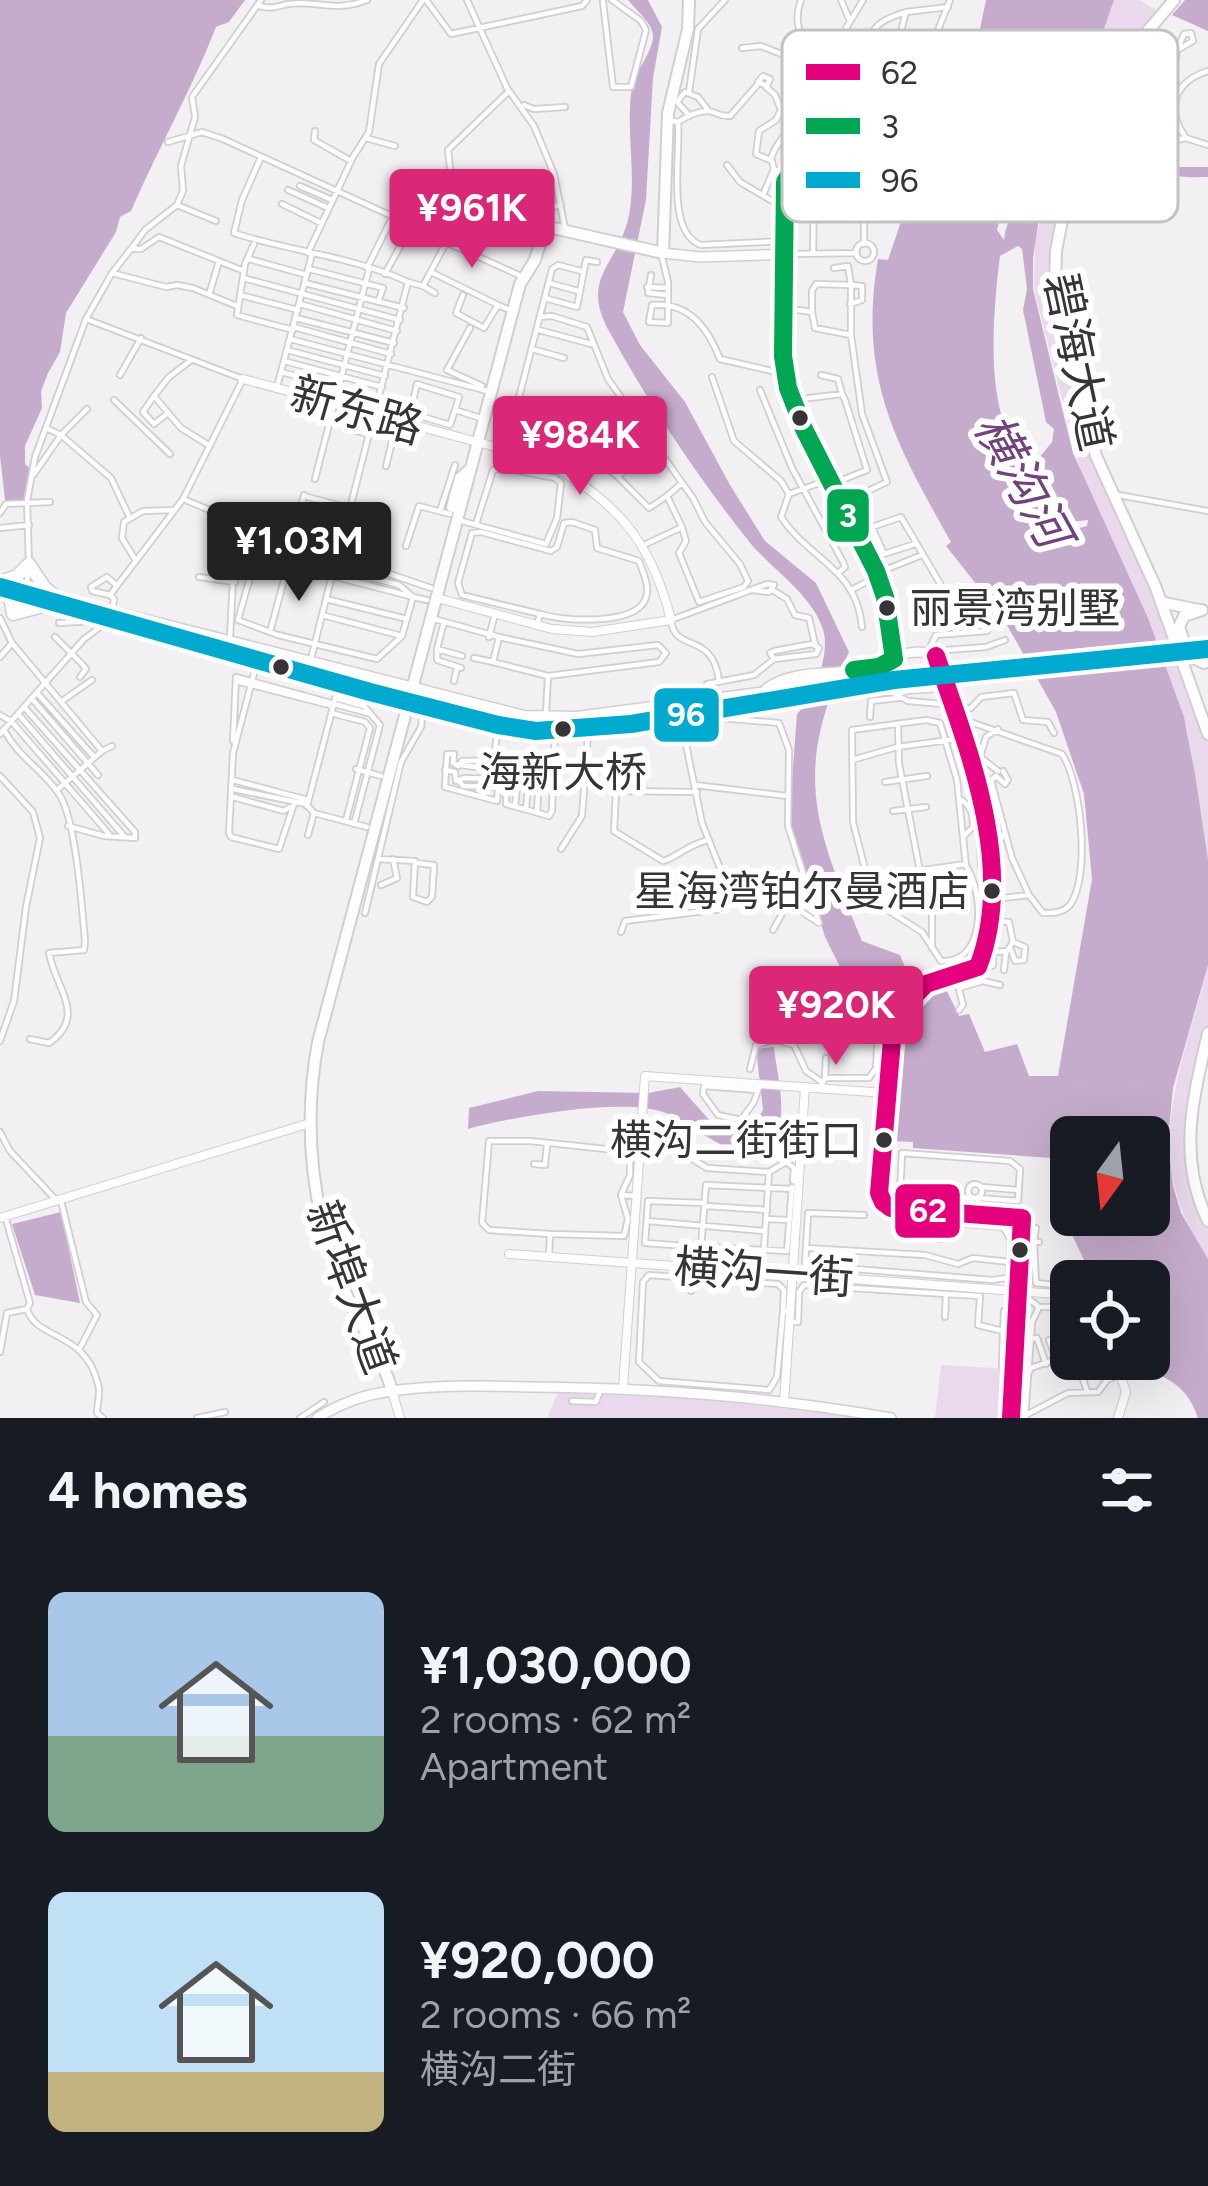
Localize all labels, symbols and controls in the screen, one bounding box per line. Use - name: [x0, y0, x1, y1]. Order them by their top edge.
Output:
- legend: [782, 30, 1178, 222]
- text: 62: [881, 53, 918, 92]
- text: 3: [881, 107, 899, 146]
- text: 96: [881, 161, 918, 200]
- pin: ¥961K: [388, 169, 556, 271]
- text: ¥961K: [417, 184, 527, 231]
- street label: 碧海大道: [1034, 268, 1124, 456]
- street label: 新东路: [285, 365, 429, 455]
- pin: ¥984K: [496, 396, 664, 498]
- water label: 横沟河: [963, 403, 1087, 564]
- unlabelled marker: [789, 407, 811, 429]
- text: ¥984K: [520, 411, 640, 458]
- line badge: 3: [825, 487, 871, 544]
- text: 3: [839, 496, 857, 535]
- pin: ¥1.03M: [201, 502, 397, 604]
- text: ¥1.03M: [234, 517, 364, 564]
- place label: 丽景湾别墅: [910, 583, 1120, 634]
- marker: 丽景湾别墅: [876, 597, 898, 619]
- unlabelled marker: [270, 656, 292, 678]
- line badge: 96: [652, 686, 721, 744]
- text: 96: [667, 695, 705, 734]
- marker: 海新大桥: [552, 718, 574, 740]
- place label: 海新大桥: [479, 747, 647, 798]
- place label: 星海湾铂尔曼酒店: [634, 866, 970, 917]
- marker: 星海湾铂尔曼酒店: [981, 880, 1003, 902]
- pin: ¥920K: [752, 966, 920, 1068]
- text: ¥920K: [776, 981, 896, 1028]
- place label: 横沟二街街口: [610, 1115, 862, 1166]
- north arrow: [1050, 1116, 1170, 1236]
- map controls: [1050, 1116, 1170, 1380]
- marker: 横沟二街街口: [873, 1129, 895, 1151]
- line badge: 62: [893, 1182, 962, 1240]
- text: 62: [909, 1191, 947, 1230]
- street label: 新埠大道: [296, 1193, 408, 1381]
- street label: 横沟一街: [672, 1239, 856, 1305]
- unlabelled marker: [1009, 1239, 1031, 1261]
- button: locate: [1050, 1260, 1170, 1380]
- icon: filters: [1094, 1457, 1160, 1523]
- text: 4 homes: [48, 1460, 248, 1521]
- text: ¥1,030,000: [420, 1635, 692, 1696]
- icon: home: [144, 1640, 288, 1784]
- text: 2 rooms · 62 m²: [420, 1696, 691, 1743]
- text: Apartment: [420, 1743, 608, 1790]
- text: ¥920,000: [420, 1930, 655, 1991]
- icon: home: [144, 1940, 288, 2084]
- text: 2 rooms · 66 m²: [420, 1991, 691, 2038]
- text: 横沟二街: [420, 2046, 576, 2093]

